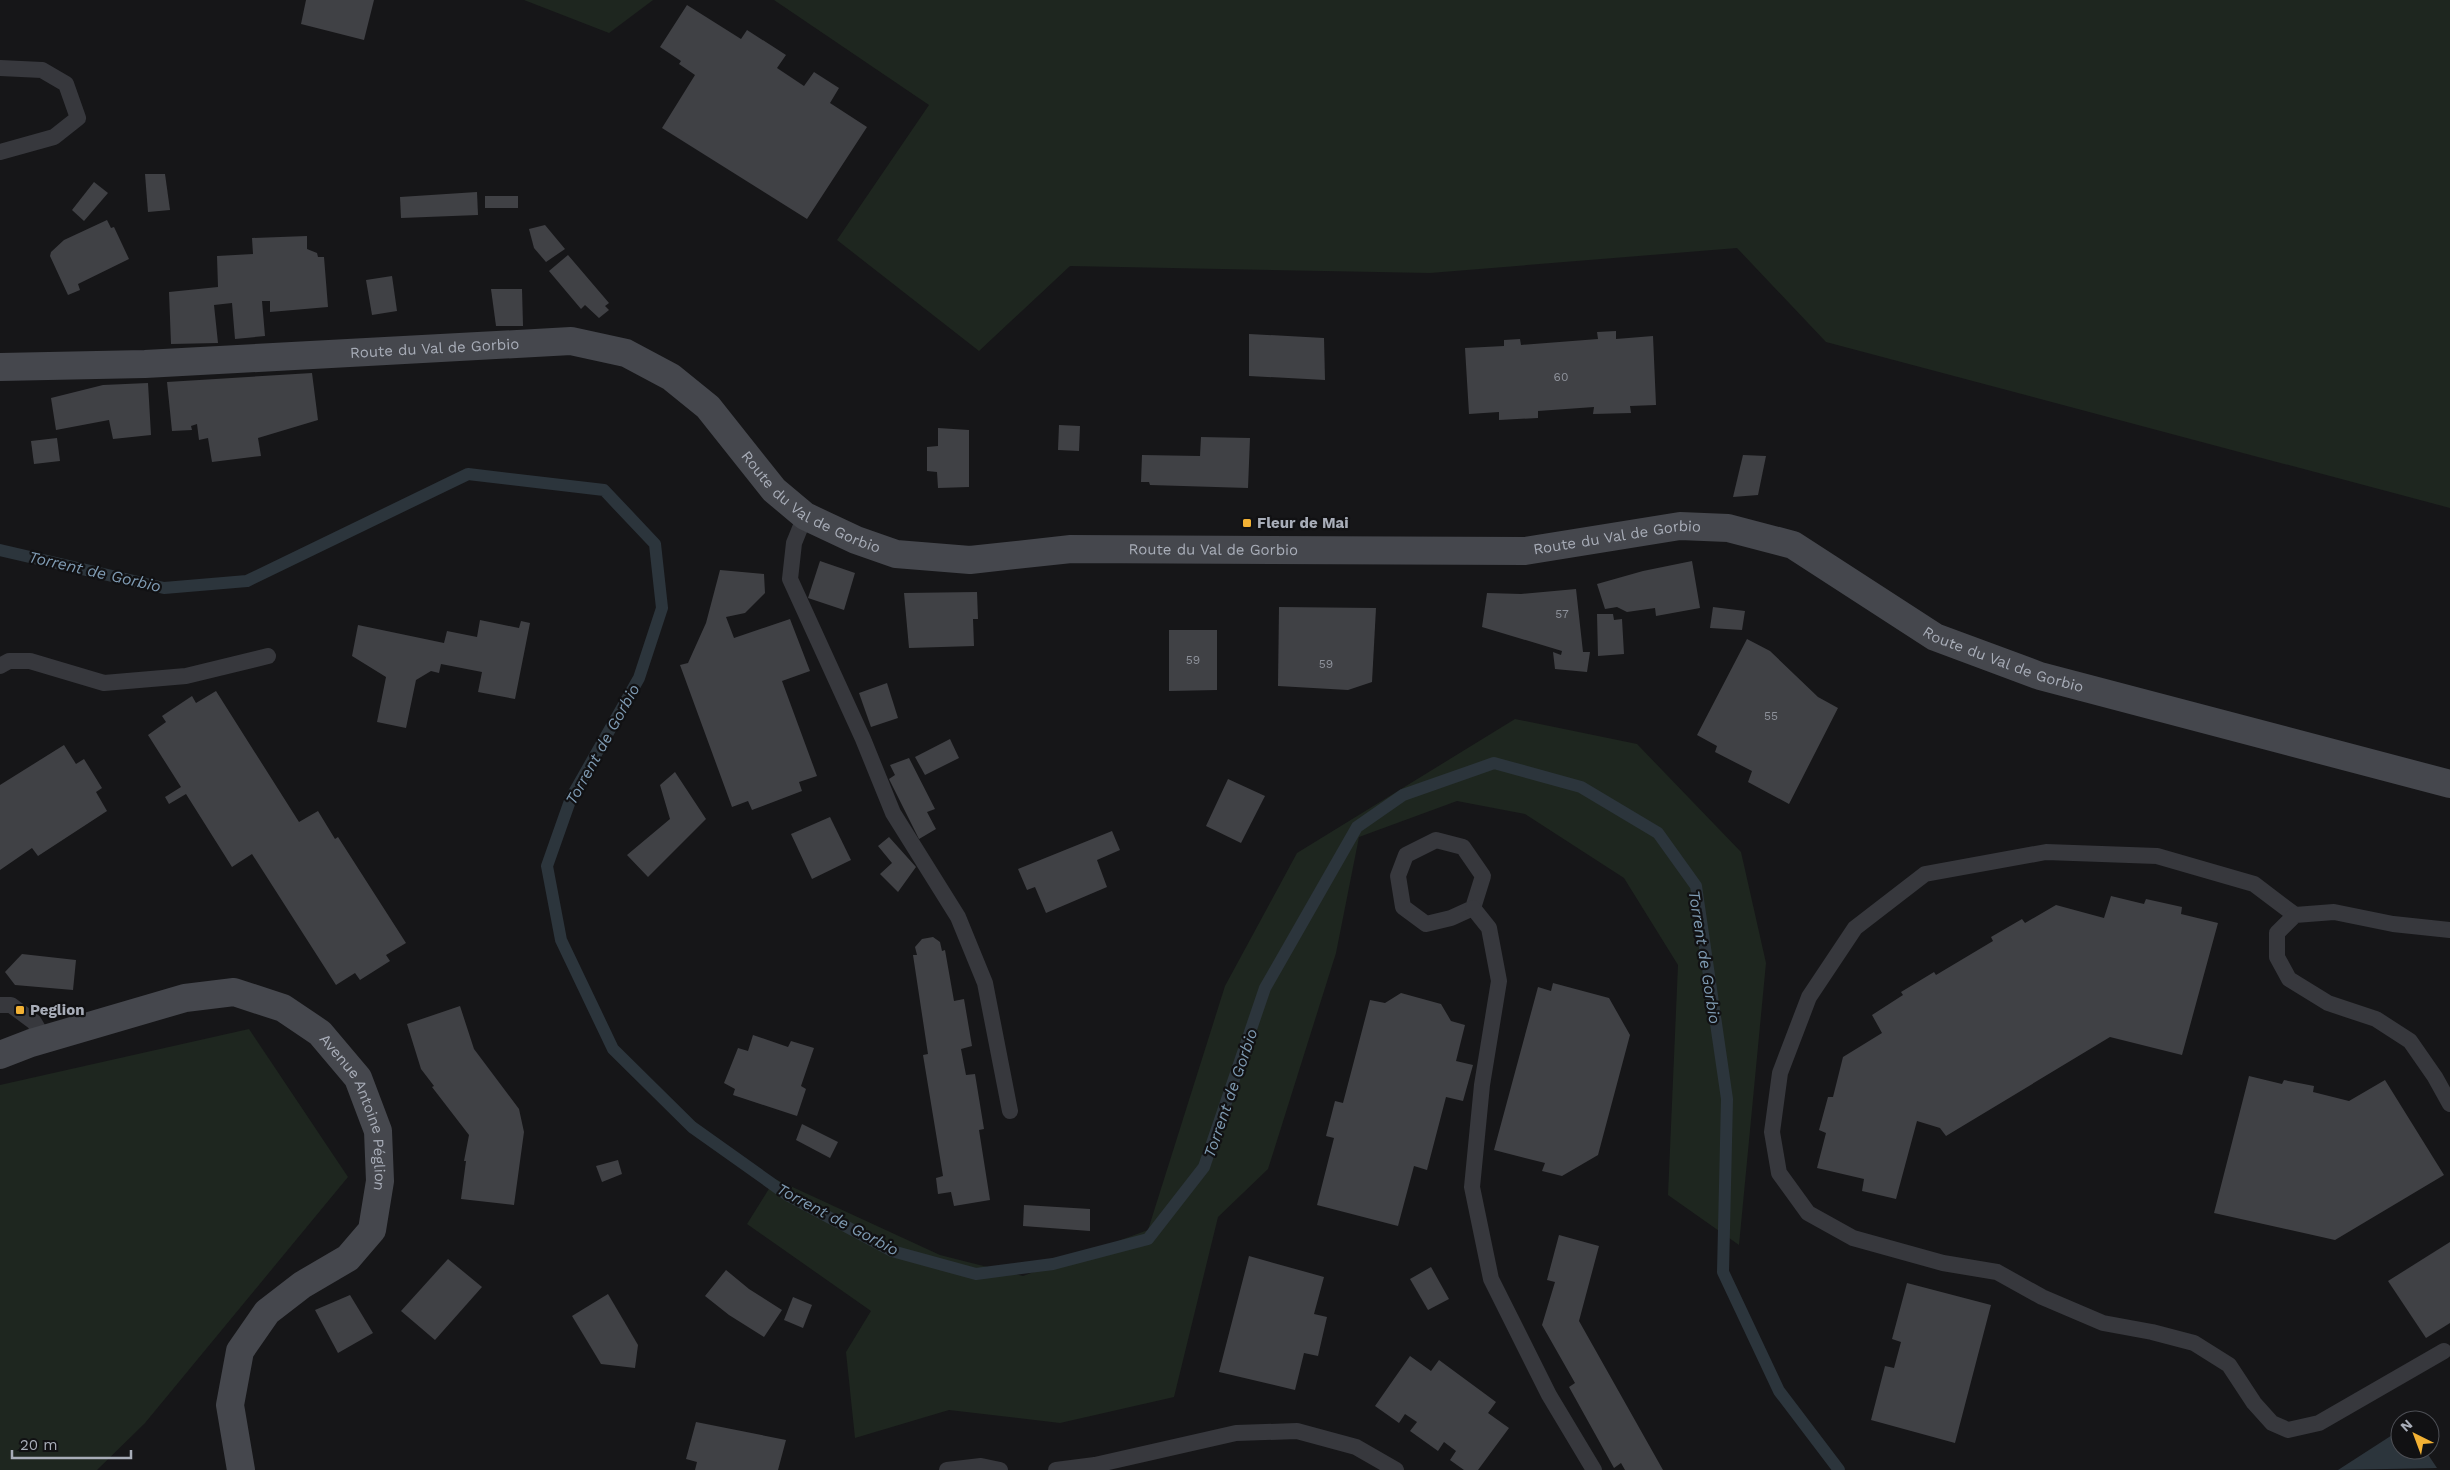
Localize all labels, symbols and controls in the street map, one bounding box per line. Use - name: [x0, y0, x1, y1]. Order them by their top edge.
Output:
- street label: Route du Val de Gorbio: [349, 335, 520, 362]
- house number: 60: [1554, 370, 1568, 384]
- street label: Route du Val de Gorbio: [737, 447, 883, 557]
- place label: Fleur de Mai: [1257, 514, 1349, 532]
- marker: Fleur de Mai: [1241, 517, 1253, 529]
- street label: Route du Val de Gorbio: [1532, 517, 1701, 559]
- street label: Route du Val de Gorbio: [1129, 540, 1298, 559]
- water label: Torrent de Gorbio: [27, 547, 163, 596]
- house number: 57: [1555, 607, 1569, 621]
- street label: Route du Val de Gorbio: [1919, 622, 2085, 696]
- house number: 59: [1186, 653, 1200, 667]
- house number: 59: [1319, 657, 1333, 671]
- water label: Torrent de Gorbio: [561, 681, 643, 808]
- house number: 55: [1764, 709, 1778, 723]
- water label: Torrent de Gorbio: [1685, 889, 1724, 1025]
- place label: Peglion: [30, 1001, 84, 1019]
- marker: Peglion: [14, 1004, 26, 1016]
- water label: Torrent de Gorbio: [1199, 1026, 1261, 1160]
- street label: Avenue Antoine Péglion: [316, 1030, 389, 1192]
- water label: Torrent de Gorbio: [774, 1179, 902, 1260]
- north arrow: [2390, 1410, 2440, 1460]
- text: N: [2397, 1416, 2416, 1435]
- scale bar: [12, 1428, 131, 1460]
- text: 20 m: [20, 1436, 58, 1454]

